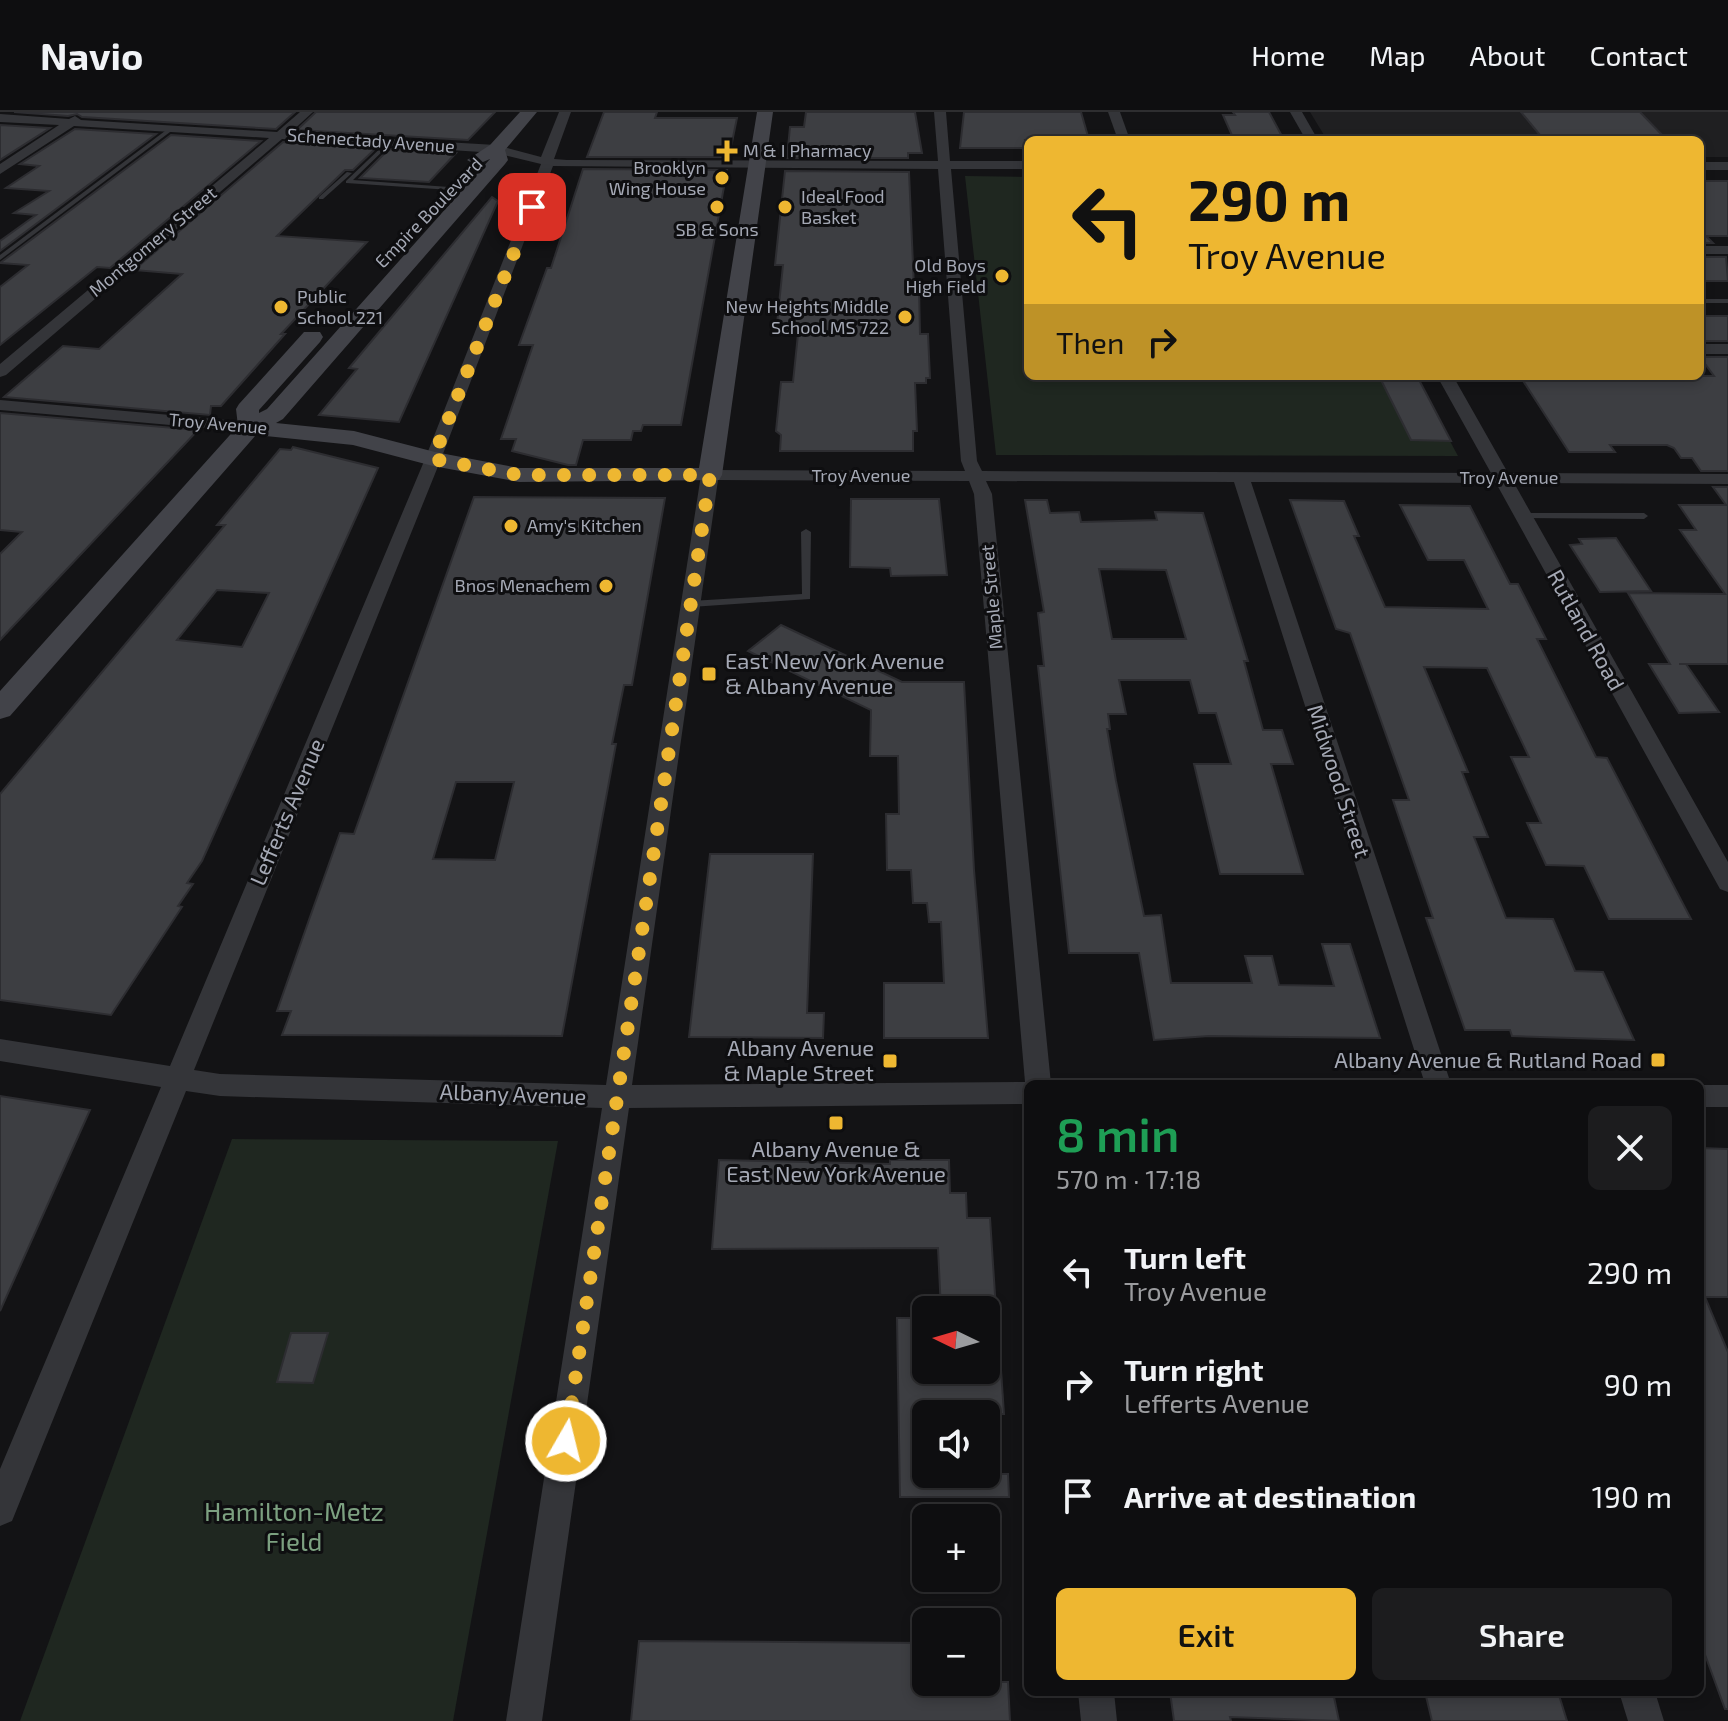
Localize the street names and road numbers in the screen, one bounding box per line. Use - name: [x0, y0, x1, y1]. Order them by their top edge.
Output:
- street label: Schenectady Avenue: [286, 123, 456, 157]
- street label: Empire Boulevard: [370, 153, 486, 272]
- street label: Montgomery Street: [84, 182, 221, 301]
- street label: Troy Avenue: [168, 408, 268, 438]
- street label: Troy Avenue: [812, 464, 910, 486]
- street label: Troy Avenue: [1460, 466, 1558, 488]
- street label: Maple Street: [975, 544, 1007, 650]
- street label: Rutland Road: [1543, 565, 1631, 694]
- street label: Midwood Street: [1303, 701, 1377, 860]
- street label: Lefferts Avenue: [243, 734, 329, 889]
- street label: Albany Avenue: [439, 1077, 587, 1109]

